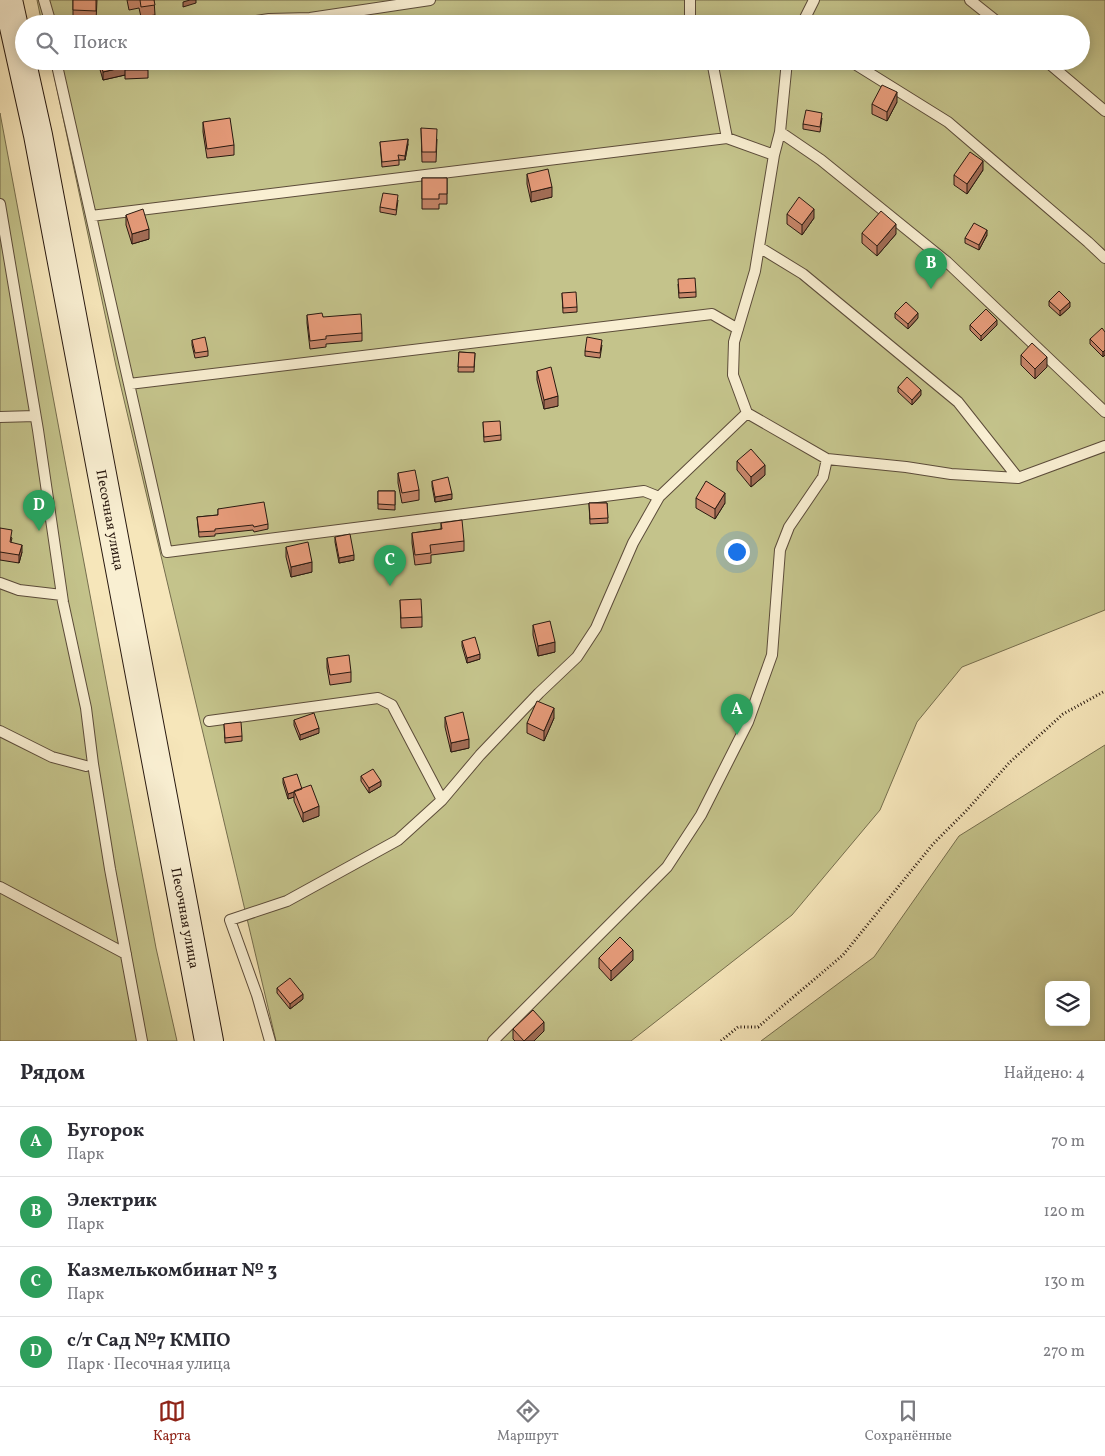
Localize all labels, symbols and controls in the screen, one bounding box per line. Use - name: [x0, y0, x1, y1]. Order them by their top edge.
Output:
- search box: [15, 15, 1090, 70]
- icon: search: [33, 29, 61, 57]
- text: Поиск: [73, 30, 127, 56]
- pin: B: [915, 248, 947, 289]
- street label: Песочная улица: [90, 468, 128, 572]
- pin: D: [23, 490, 55, 531]
- your location: [724, 539, 750, 565]
- pin: C: [374, 545, 406, 586]
- pin: A: [721, 694, 753, 735]
- street label: Песочная улица: [165, 866, 203, 970]
- map controls: [1045, 981, 1090, 1026]
- button: layers: [1045, 981, 1090, 1026]
- text: Рядом: [20, 1059, 85, 1088]
- text: Найдено: 4: [1004, 1063, 1085, 1085]
- text: Бугорок: [67, 1118, 144, 1144]
- text: A: [30, 1131, 42, 1153]
- text: 70 m: [1051, 1131, 1085, 1153]
- text: Парк: [67, 1144, 104, 1166]
- text: Электрик: [67, 1188, 157, 1214]
- text: B: [31, 1201, 41, 1223]
- text: 120 m: [1043, 1201, 1085, 1223]
- text: Парк: [67, 1214, 104, 1236]
- text: Казмелькомбинат № 3: [67, 1258, 277, 1284]
- text: C: [31, 1271, 41, 1293]
- text: 130 m: [1044, 1271, 1085, 1293]
- text: Парк: [67, 1284, 104, 1306]
- text: с/т Сад №7 КМПО: [67, 1328, 231, 1354]
- text: D: [30, 1341, 42, 1363]
- text: 270 m: [1043, 1341, 1085, 1363]
- text: Парк · Песочная улица: [67, 1354, 231, 1376]
- tab: Карта: [153, 1397, 191, 1446]
- tab: Маршрут: [497, 1397, 559, 1446]
- tab: Сохранённые: [865, 1397, 952, 1446]

